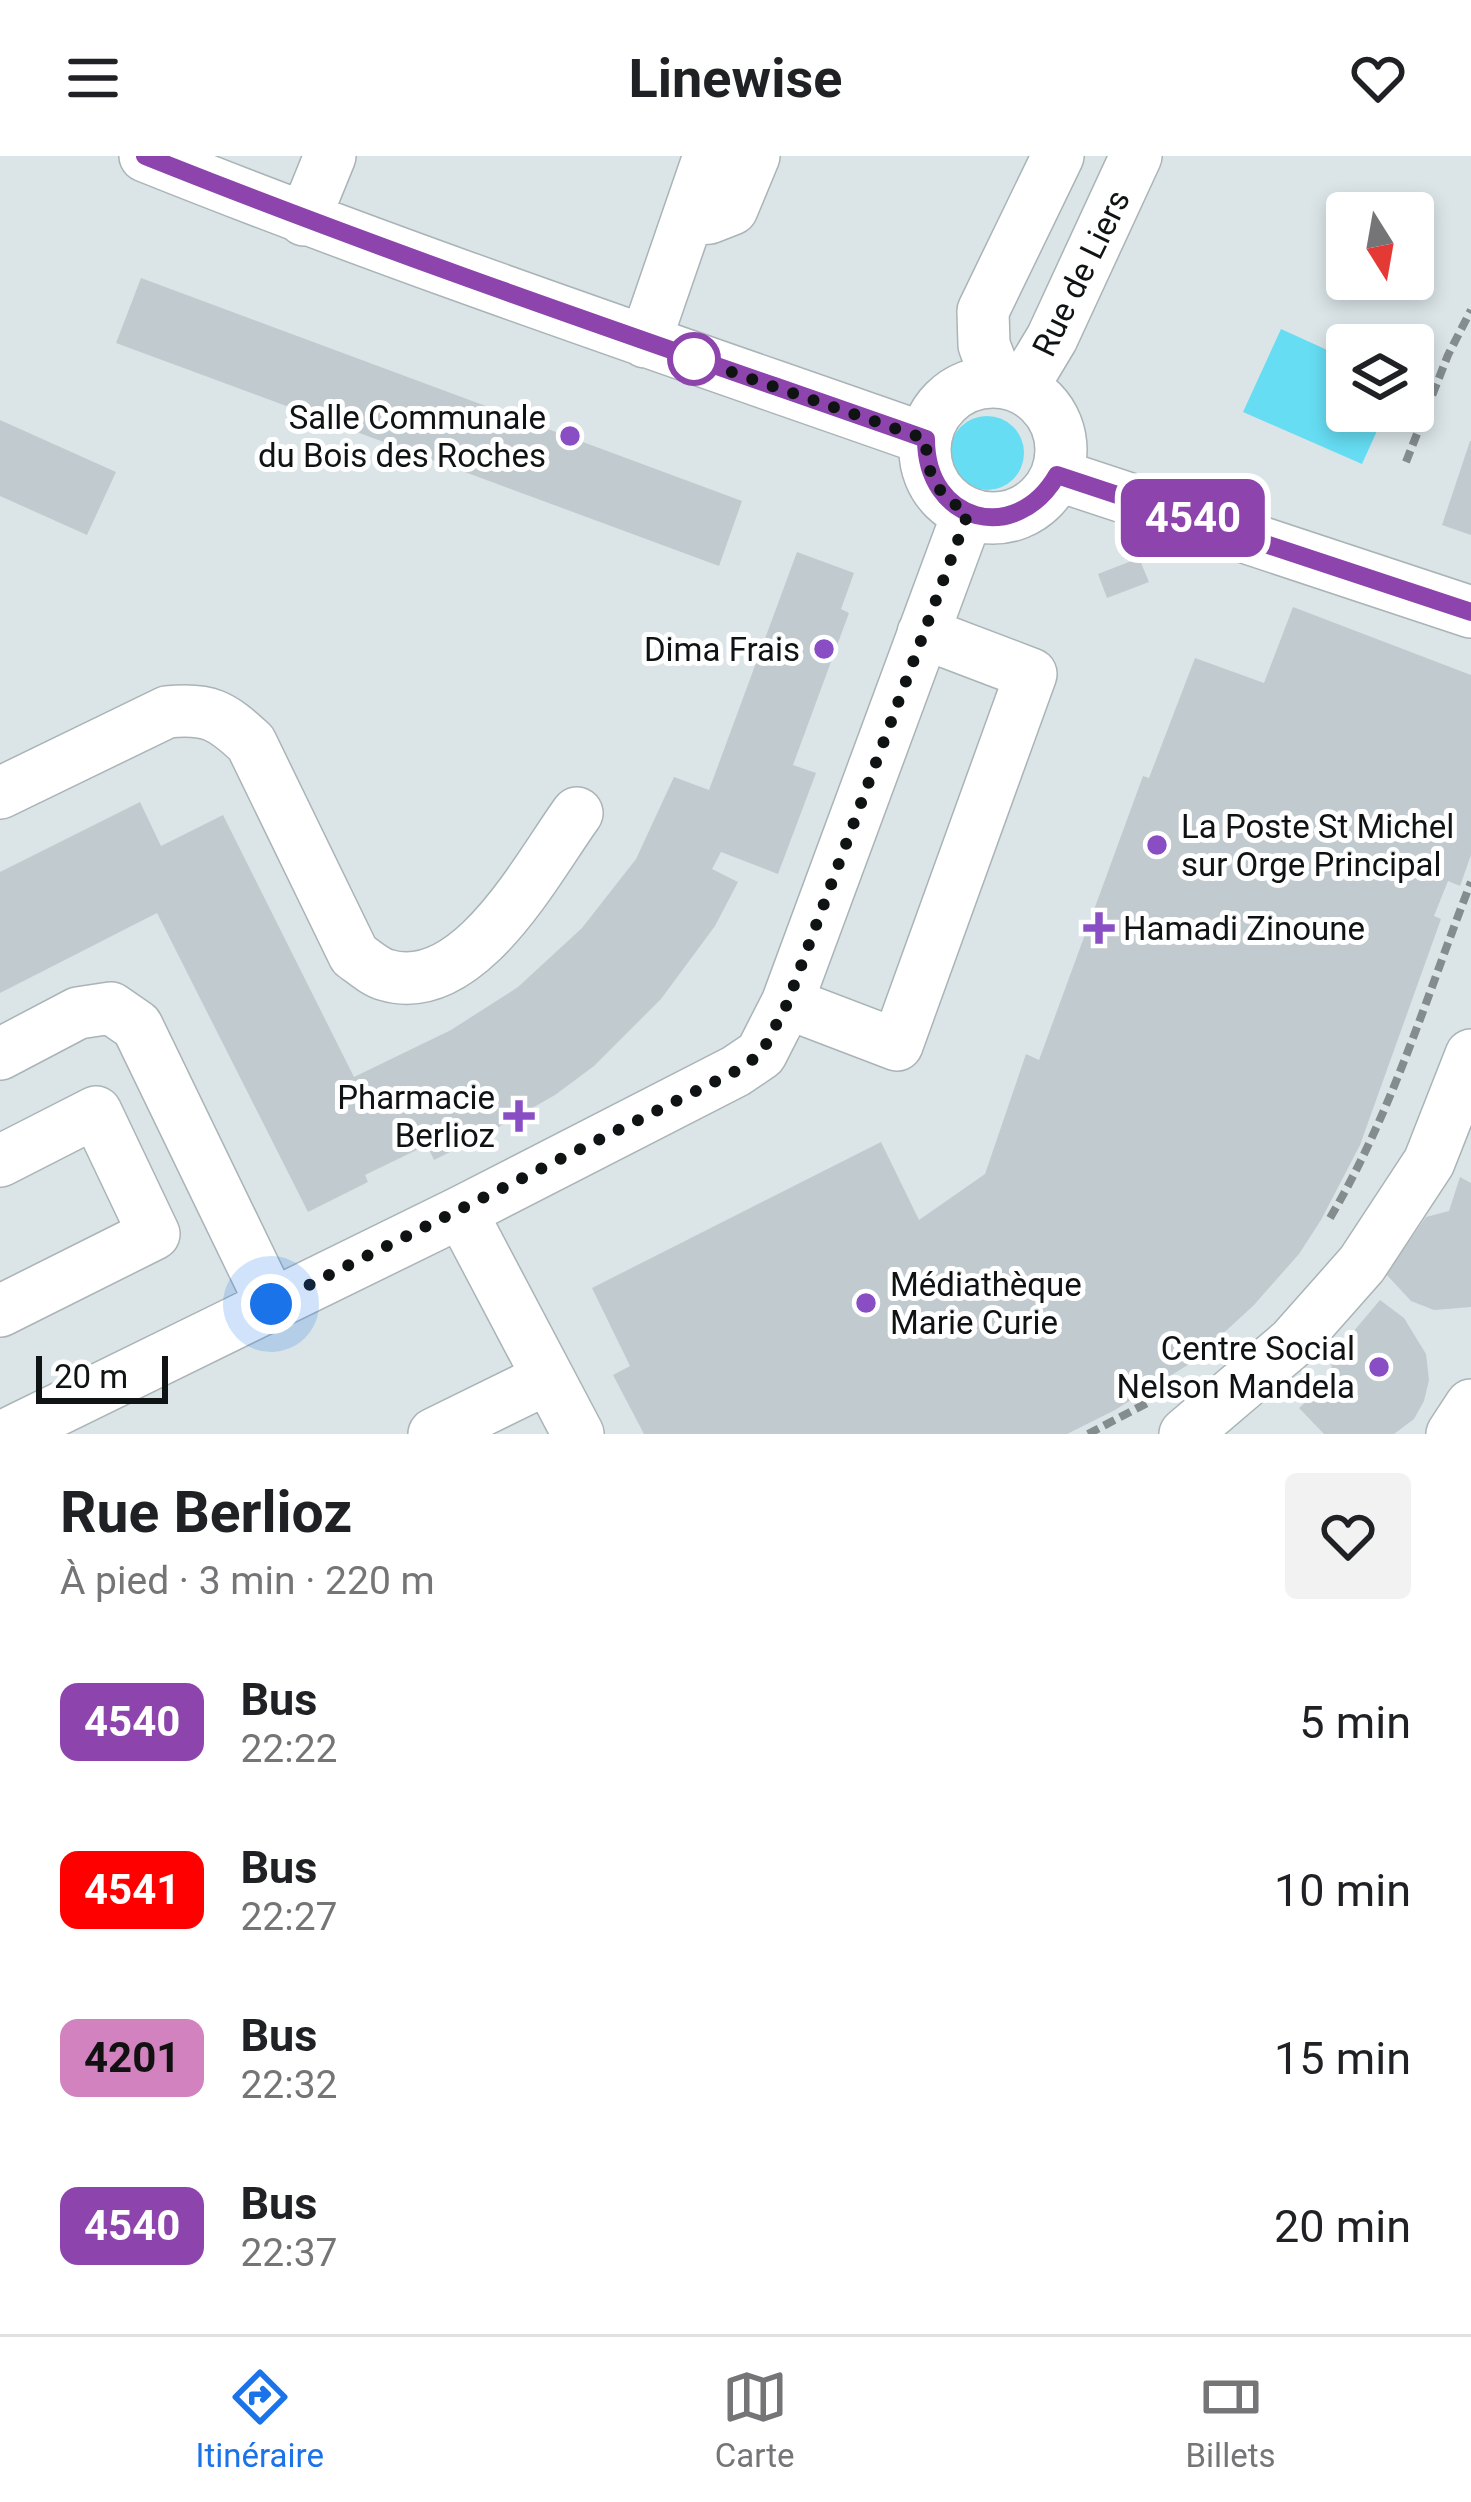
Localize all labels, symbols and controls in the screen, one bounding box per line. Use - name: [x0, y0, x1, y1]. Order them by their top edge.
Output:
- icon: menu: [60, 45, 126, 111]
- icon: heart: [1345, 45, 1411, 111]
- text: Linewise: [629, 47, 842, 110]
- street label: Rue de Liers: [1024, 184, 1138, 362]
- north arrow: [1326, 192, 1434, 300]
- map controls: [1326, 192, 1434, 432]
- button: layers: [1326, 324, 1434, 432]
- unlabelled marker: [669, 334, 719, 384]
- place label: Salle Communale du Bois des Roches: [258, 398, 546, 475]
- marker: Salle Communale du Bois des Roches: [557, 423, 583, 449]
- line badge: 4540: [1109, 479, 1277, 557]
- text: 4540: [1145, 493, 1241, 542]
- place label: Dima Frais: [644, 630, 800, 669]
- marker: Dima Frais: [811, 636, 837, 662]
- place label: La Poste St Michel sur Orge Principal: [1181, 807, 1454, 884]
- marker: La Poste St Michel sur Orge Principal: [1144, 832, 1170, 858]
- place label: Hamadi Zinoune: [1123, 909, 1365, 948]
- marker: Hamadi Zinoune: [1086, 915, 1112, 941]
- place label: Pharmacie Berlioz: [337, 1078, 495, 1155]
- marker: Pharmacie Berlioz: [506, 1103, 532, 1129]
- place label: Médiathèque Marie Curie: [890, 1265, 1082, 1342]
- your location: [241, 1274, 301, 1334]
- marker: Médiathèque Marie Curie: [853, 1290, 879, 1316]
- place label: Centre Social Nelson Mandela: [1117, 1329, 1355, 1406]
- scale bar: [36, 1350, 168, 1403]
- marker: Centre Social Nelson Mandela: [1366, 1354, 1392, 1380]
- text: 20 m: [54, 1357, 128, 1396]
- button: heart: [1285, 1473, 1411, 1599]
- text: Rue Berlioz: [60, 1479, 352, 1546]
- text: À pied · 3 min · 220 m: [60, 1558, 435, 1604]
- text: Bus: [240, 1673, 317, 1726]
- text: 5 min: [1299, 1696, 1411, 1749]
- text: 4540: [84, 1697, 180, 1746]
- text: 22:22: [240, 1726, 338, 1772]
- text: Bus: [240, 1841, 317, 1894]
- text: 10 min: [1274, 1864, 1411, 1917]
- text: 4541: [84, 1865, 180, 1914]
- text: 22:27: [240, 1894, 338, 1940]
- text: Bus: [240, 2009, 317, 2062]
- text: 15 min: [1274, 2032, 1411, 2085]
- text: 4201: [84, 2033, 180, 2082]
- text: 22:32: [240, 2062, 338, 2108]
- text: Bus: [240, 2177, 317, 2230]
- text: 20 min: [1274, 2200, 1411, 2253]
- text: 4540: [84, 2201, 180, 2250]
- text: 22:37: [240, 2230, 338, 2276]
- tab: Itinéraire: [195, 2364, 324, 2475]
- tab: Carte: [715, 2364, 795, 2475]
- tab: Billets: [1186, 2364, 1275, 2475]

